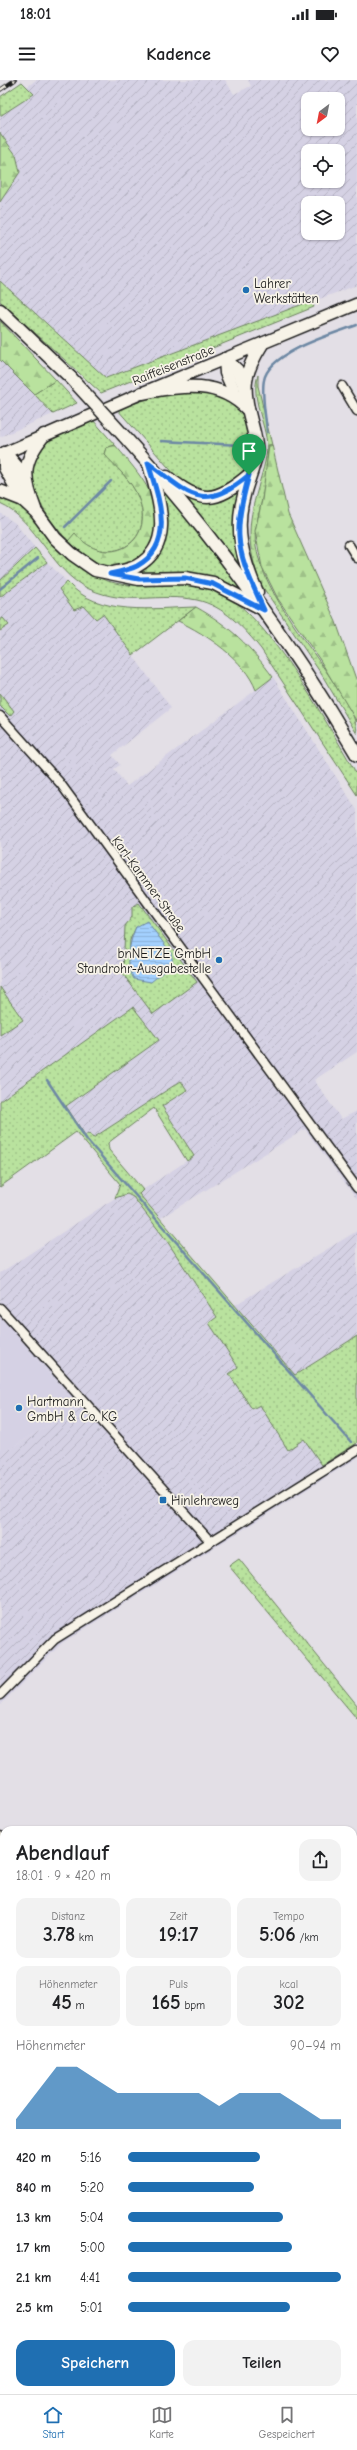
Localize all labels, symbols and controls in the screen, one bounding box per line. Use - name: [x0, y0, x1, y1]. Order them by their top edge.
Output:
- text: 18:01: [20, 5, 51, 23]
- icon: menu: [16, 43, 38, 65]
- icon: heart: [319, 43, 341, 65]
- text: Kadence: [146, 44, 211, 65]
- north arrow: [301, 92, 345, 136]
- map controls: [301, 92, 345, 240]
- button: locate: [301, 144, 345, 188]
- button: layers: [301, 196, 345, 240]
- place label: Lahrer Werkstätten: [254, 276, 319, 306]
- marker: Lahrer Werkstätten: [241, 285, 251, 295]
- street label: Raiffeisenstraße: [130, 342, 217, 388]
- pin: [232, 434, 266, 475]
- icon: arrive: [238, 440, 260, 462]
- street label: Karl-Kammer-Straße: [109, 833, 189, 935]
- place label: bnNETZE GmbH Standrohr-Ausgabestelle: [77, 946, 211, 976]
- marker: bnNETZE GmbH Standrohr-Ausgabestelle: [214, 955, 224, 965]
- place label: Hartmann GmbH & Co. KG: [27, 1394, 117, 1424]
- marker: Hartmann GmbH & Co. KG: [14, 1403, 24, 1413]
- place label: Hinlehreweg: [171, 1493, 239, 1508]
- marker: Hinlehreweg: [158, 1495, 168, 1505]
- button: share: [299, 1839, 341, 1881]
- text: Abendlauf: [16, 1840, 109, 1866]
- text: 18:01 · 9 × 420 m: [16, 1868, 111, 1883]
- text: Distanz: [51, 1910, 85, 1923]
- text: Zeit: [170, 1910, 187, 1923]
- text: Tempo: [273, 1910, 304, 1923]
- text: 3.78: [43, 1923, 75, 1946]
- text: 19:17: [159, 1923, 198, 1946]
- text: 5:06: [259, 1923, 296, 1946]
- text: km: [75, 1931, 93, 1944]
- text: /km: [296, 1931, 319, 1944]
- text: Höhenmeter: [39, 1978, 97, 1991]
- text: Puls: [169, 1978, 188, 1991]
- text: kcal: [280, 1978, 298, 1991]
- text: 45: [52, 1991, 72, 2014]
- text: 165: [152, 1991, 181, 2014]
- text: 302: [273, 1991, 304, 2014]
- text: m: [72, 1999, 85, 2012]
- text: bpm: [181, 1999, 205, 2012]
- text: Höhenmeter: [16, 2038, 85, 2053]
- text: 90–94 m: [290, 2038, 341, 2053]
- text: 420 m: [16, 2150, 51, 2165]
- text: 5:16: [80, 2150, 102, 2165]
- text: 840 m: [16, 2180, 51, 2195]
- text: 5:20: [80, 2180, 104, 2195]
- text: 1.3 km: [16, 2210, 51, 2225]
- text: 5:04: [80, 2210, 104, 2225]
- text: 1.7 km: [16, 2240, 51, 2255]
- text: 5:00: [80, 2240, 105, 2255]
- text: 2.1 km: [16, 2270, 51, 2285]
- text: 4:41: [80, 2270, 100, 2285]
- text: 2.5 km: [16, 2300, 53, 2315]
- text: 5:01: [80, 2300, 102, 2315]
- button: Speichern: [16, 2340, 175, 2386]
- button: Teilen: [183, 2340, 341, 2386]
- tab: Start: [42, 2404, 64, 2441]
- tab: Karte: [149, 2404, 174, 2441]
- tab: Gespeichert: [259, 2404, 315, 2441]

